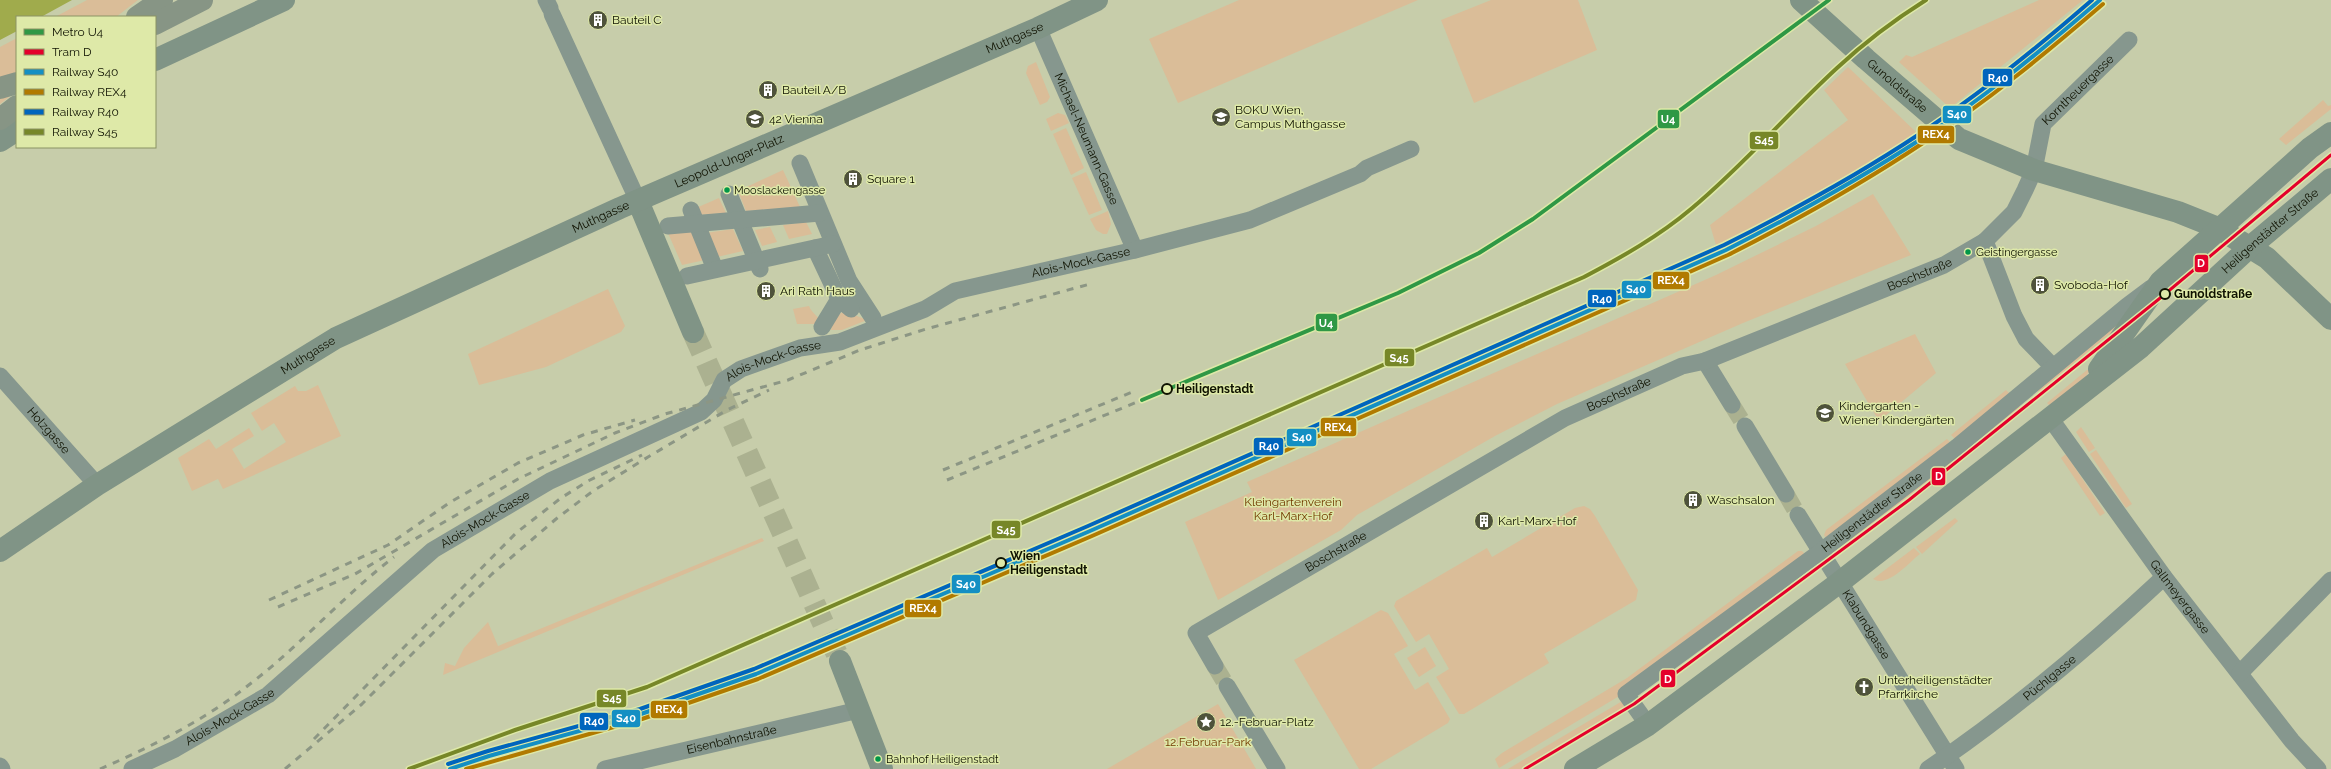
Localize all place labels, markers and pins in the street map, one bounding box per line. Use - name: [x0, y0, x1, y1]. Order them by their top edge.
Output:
- building icon: Bauteil C: [587, 9, 609, 31]
- place label: Bauteil C: [612, 13, 661, 27]
- building icon: Bauteil A/B: [757, 79, 779, 101]
- place label: Bauteil A/B: [782, 83, 846, 97]
- place label: BOKU Wien, Campus Muthgasse: [1235, 103, 1345, 131]
- school or university icon: BOKU Wien, Campus Muthgasse: [1210, 106, 1232, 128]
- school or university icon: 42 Vienna: [744, 108, 766, 130]
- place label: 42 Vienna: [769, 112, 823, 126]
- building icon: Square 1: [842, 168, 864, 190]
- place label: Square 1: [867, 172, 915, 186]
- place label: Mooslackengasse: [734, 184, 826, 197]
- marker: Mooslackengasse: [722, 185, 732, 195]
- place label: Geistingergasse: [1976, 246, 2058, 259]
- marker: Geistingergasse: [1963, 247, 1973, 257]
- building icon: Svoboda-Hof: [2029, 274, 2051, 296]
- place label: Svoboda-Hof: [2054, 278, 2129, 292]
- building icon: Ari Rath Haus: [755, 280, 777, 302]
- place label: Ari Rath Haus: [780, 284, 855, 298]
- place label: Gunoldstraße: [2174, 287, 2252, 301]
- marker: Gunoldstraße: [2159, 288, 2171, 300]
- place label: Heiligenstadt: [1176, 382, 1254, 396]
- marker: Heiligenstadt: [1161, 383, 1173, 395]
- place label: Kindergarten - Wiener Kindergärten: [1839, 399, 1954, 427]
- school or university icon: Kindergarten - Wiener Kindergärten: [1814, 402, 1836, 424]
- building icon: Waschsalon: [1682, 489, 1704, 511]
- place label: Waschsalon: [1707, 493, 1775, 507]
- building icon: Karl-Marx-Hof: [1473, 510, 1495, 532]
- place label: Karl-Marx-Hof: [1498, 514, 1577, 528]
- place label: Wien Heiligenstadt: [1010, 549, 1088, 577]
- marker: Wien Heiligenstadt: [995, 557, 1007, 569]
- place label: Unterheiligenstädter Pfarrkirche: [1878, 673, 1993, 701]
- church icon: Unterheiligenstädter Pfarrkirche: [1853, 676, 1875, 698]
- place icon: 12.-Februar-Platz: [1195, 711, 1217, 733]
- place label: 12.-Februar-Platz: [1220, 715, 1314, 729]
- place label: Bahnhof Heiligenstadt: [886, 753, 999, 766]
- marker: Bahnhof Heiligenstadt: [873, 754, 883, 764]

